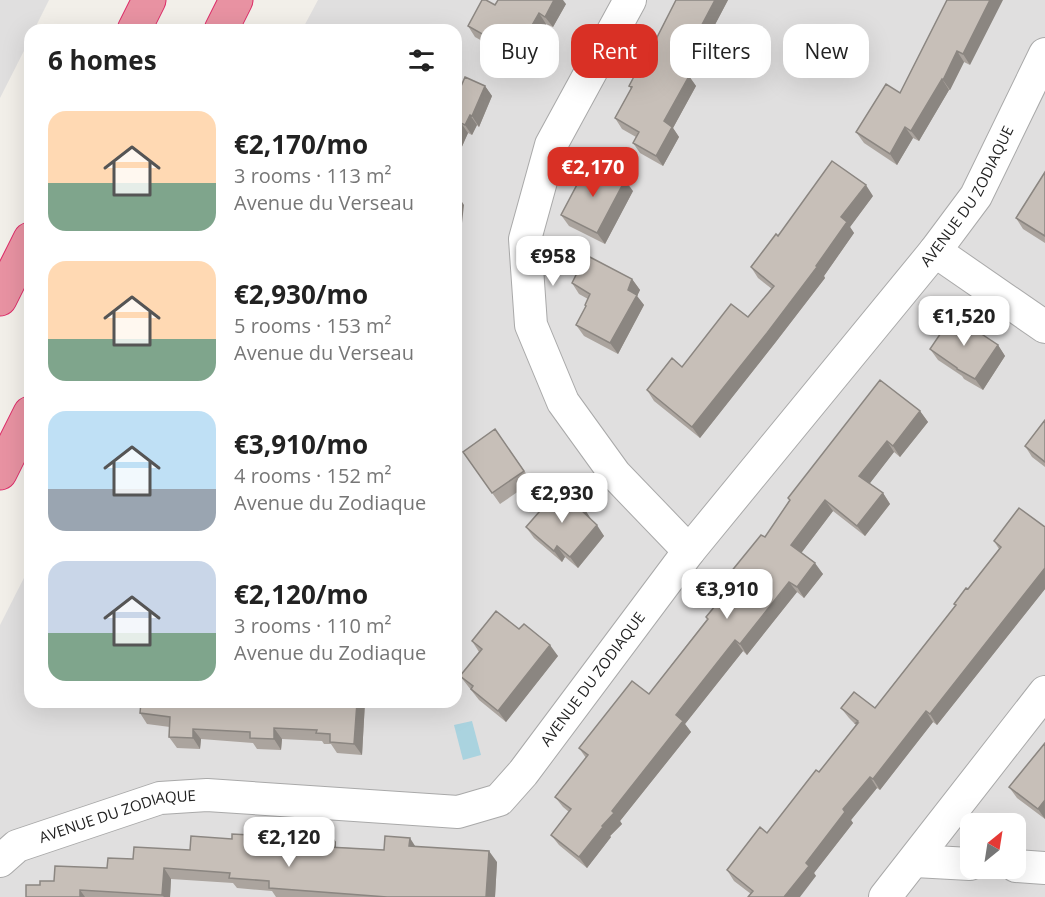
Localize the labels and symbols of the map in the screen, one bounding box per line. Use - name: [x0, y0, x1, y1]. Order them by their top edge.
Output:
- street label: AVENUE DU ZODIAQUE: [915, 122, 1018, 270]
- pin: €2,170: [544, 147, 642, 198]
- pin: €958: [517, 236, 589, 287]
- pin: €1,520: [915, 296, 1013, 347]
- pin: €2,930: [513, 473, 611, 524]
- pin: €3,910: [678, 569, 776, 620]
- street label: AVENUE DU ZODIAQUE: [535, 608, 649, 750]
- street label: AVENUE DU ZODIAQUE: [36, 785, 196, 847]
- north arrow: [960, 813, 1026, 879]
- pin: €2,120: [240, 817, 338, 868]

